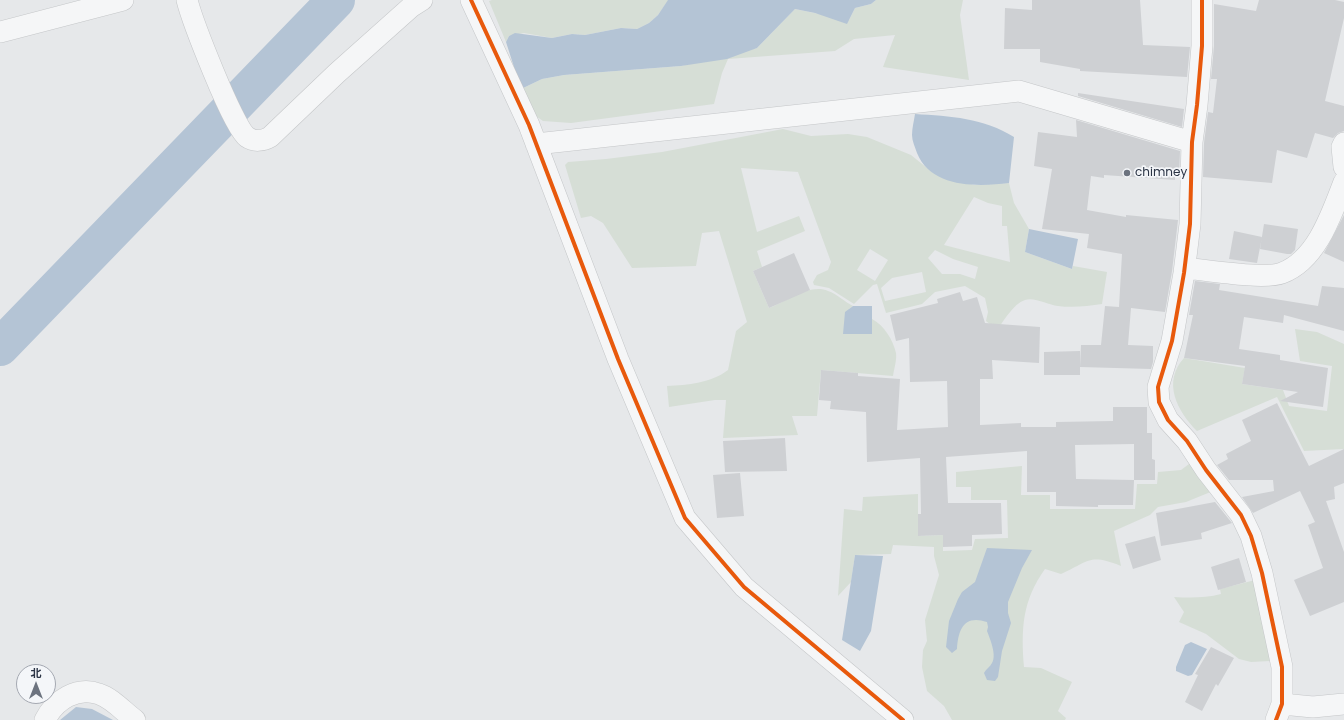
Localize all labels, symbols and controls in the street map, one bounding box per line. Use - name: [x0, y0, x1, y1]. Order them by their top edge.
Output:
- place label: chimney: [1135, 166, 1187, 180]
- marker: chimney: [1122, 168, 1132, 178]
- north arrow: [16, 664, 56, 704]
- text: 北: [31, 665, 42, 681]

